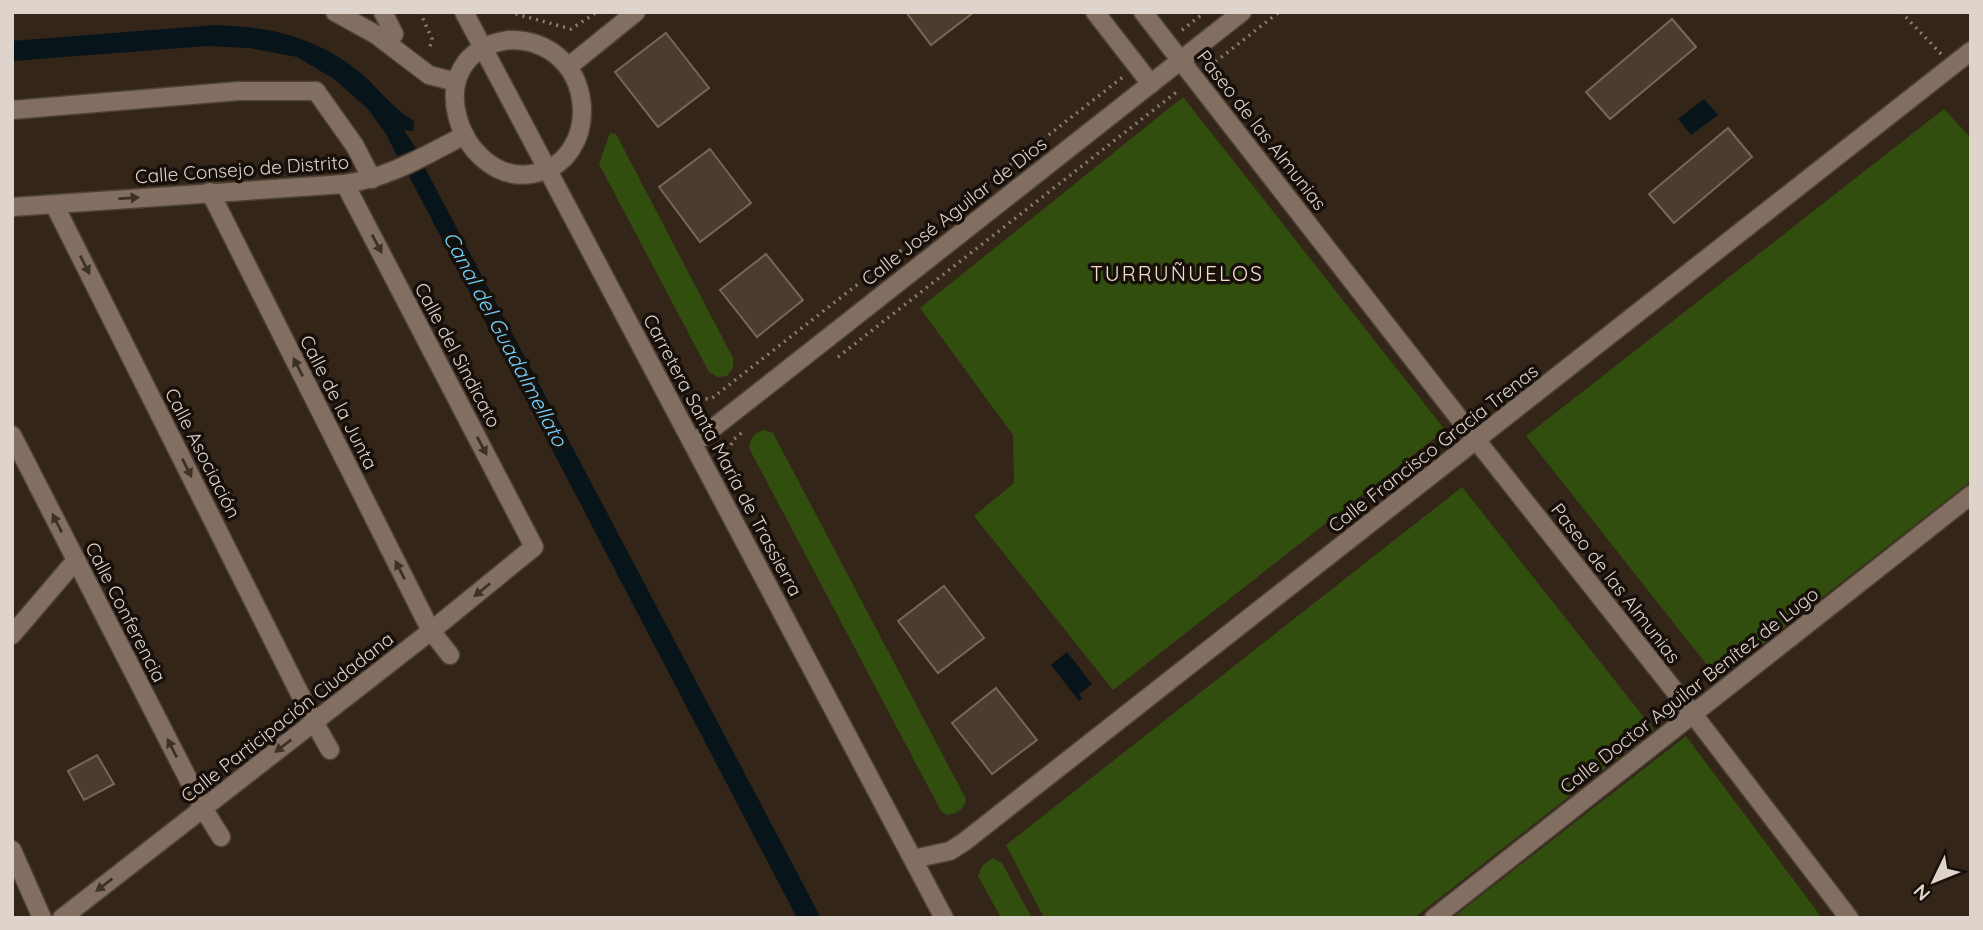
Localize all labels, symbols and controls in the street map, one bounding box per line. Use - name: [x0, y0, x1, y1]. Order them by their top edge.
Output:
- street label: Paseo de las Almunias: [1192, 45, 1332, 215]
- street label: Calle José Aguilar de Dios: [857, 131, 1051, 291]
- street label: Calle Consejo de Distrito: [134, 150, 350, 188]
- one-way arrow: [118, 192, 140, 203]
- water label: Canal del Guadalmellato: [438, 227, 574, 452]
- one-way arrow: [371, 234, 382, 254]
- one-way arrow: [79, 255, 90, 275]
- district label: TURRUÑUELOS: [1090, 260, 1264, 286]
- street label: Calle del Sindicato: [410, 278, 506, 432]
- street label: Carretera Santa María de Trassierra: [638, 310, 808, 600]
- street label: Calle de la Junta: [295, 331, 383, 473]
- one-way arrow: [293, 357, 304, 377]
- street label: Calle Francisco Gracia Trenas: [1323, 359, 1543, 537]
- street label: Calle Asociación: [160, 384, 246, 522]
- one-way arrow: [476, 436, 487, 456]
- one-way arrow: [181, 458, 192, 478]
- street label: Paseo de las Almunias: [1546, 498, 1686, 668]
- one-way arrow: [52, 513, 63, 533]
- street label: Calle Conferencia: [80, 538, 172, 686]
- one-way arrow: [395, 560, 406, 580]
- one-way arrow: [473, 582, 490, 597]
- street label: Calle Doctor Aguilar Benítez de Lugo: [1555, 582, 1823, 798]
- street label: Calle Participación Ciudadana: [176, 626, 398, 808]
- one-way arrow: [166, 738, 177, 758]
- one-way arrow: [275, 738, 293, 753]
- north arrow: [1899, 846, 1969, 916]
- one-way arrow: [95, 878, 113, 892]
- text: N: [1908, 879, 1935, 906]

